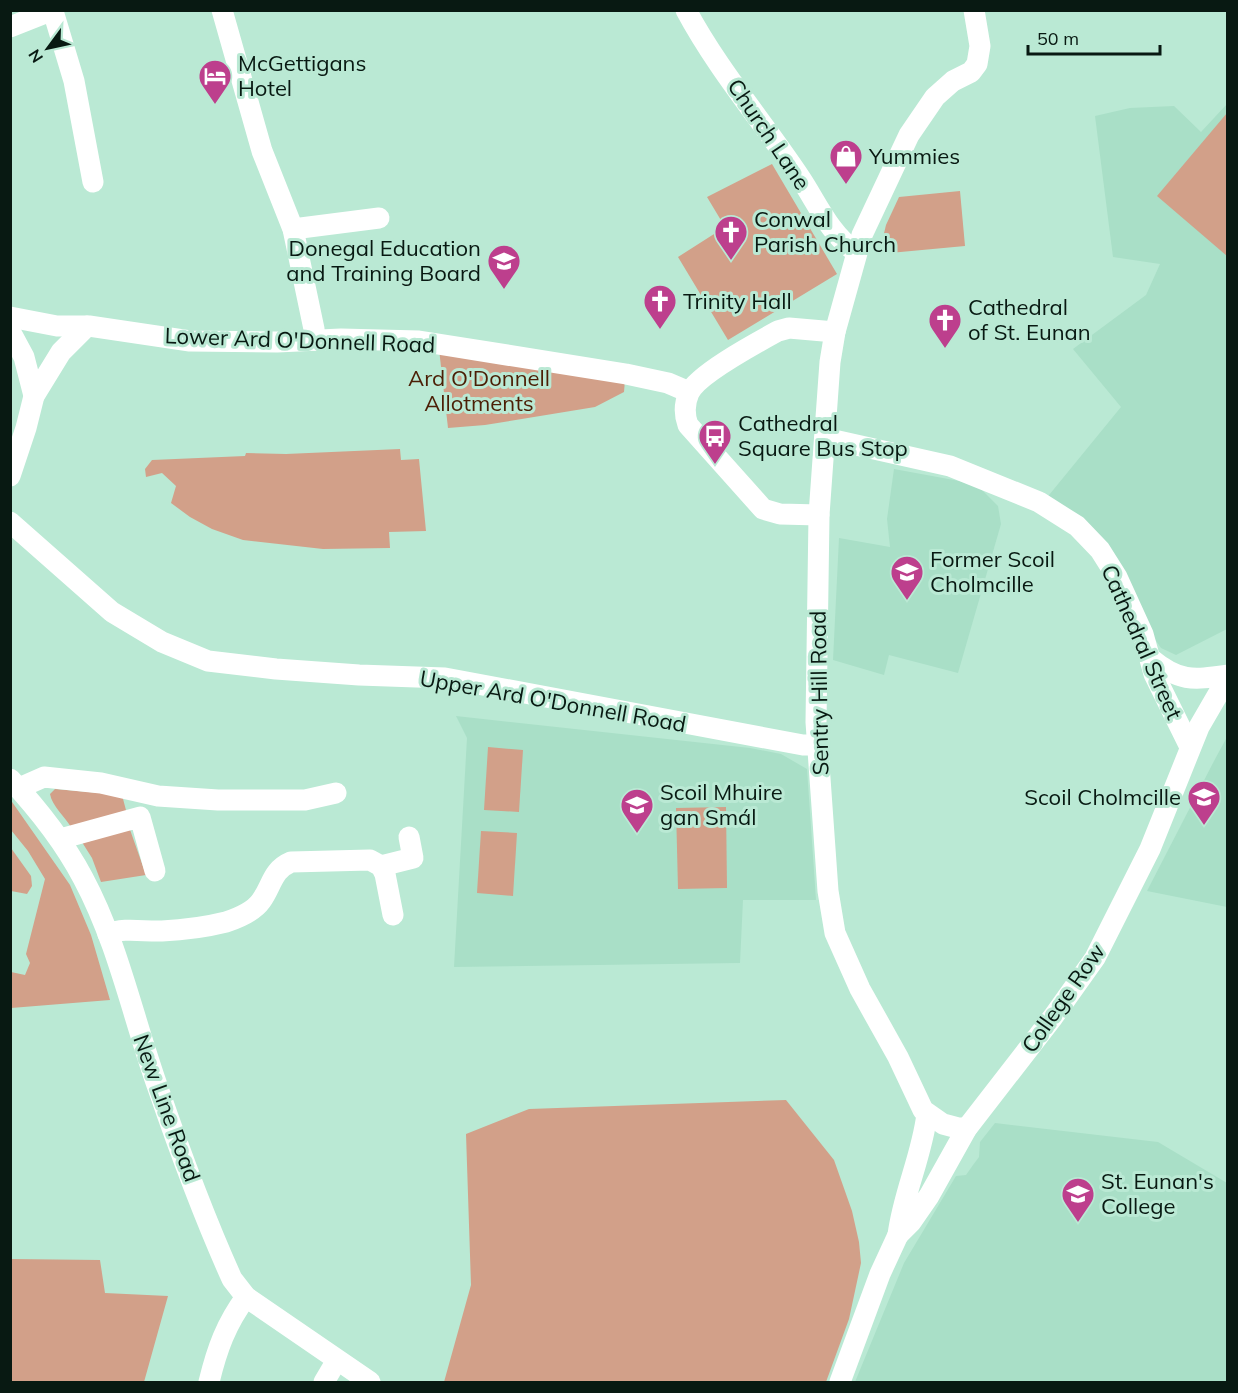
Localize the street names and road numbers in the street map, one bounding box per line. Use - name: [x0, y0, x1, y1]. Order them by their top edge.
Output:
- street label: Church Lane: [722, 73, 816, 195]
- street label: Lower Ard O'Donnell Road: [164, 321, 436, 359]
- street label: Cathedral Street: [1095, 560, 1189, 724]
- street label: Sentry Hill Road: [804, 610, 834, 776]
- street label: Upper Ard O'Donnell Road: [418, 664, 688, 738]
- street label: College Row: [1015, 938, 1111, 1058]
- street label: New Line Road: [127, 1030, 207, 1186]

